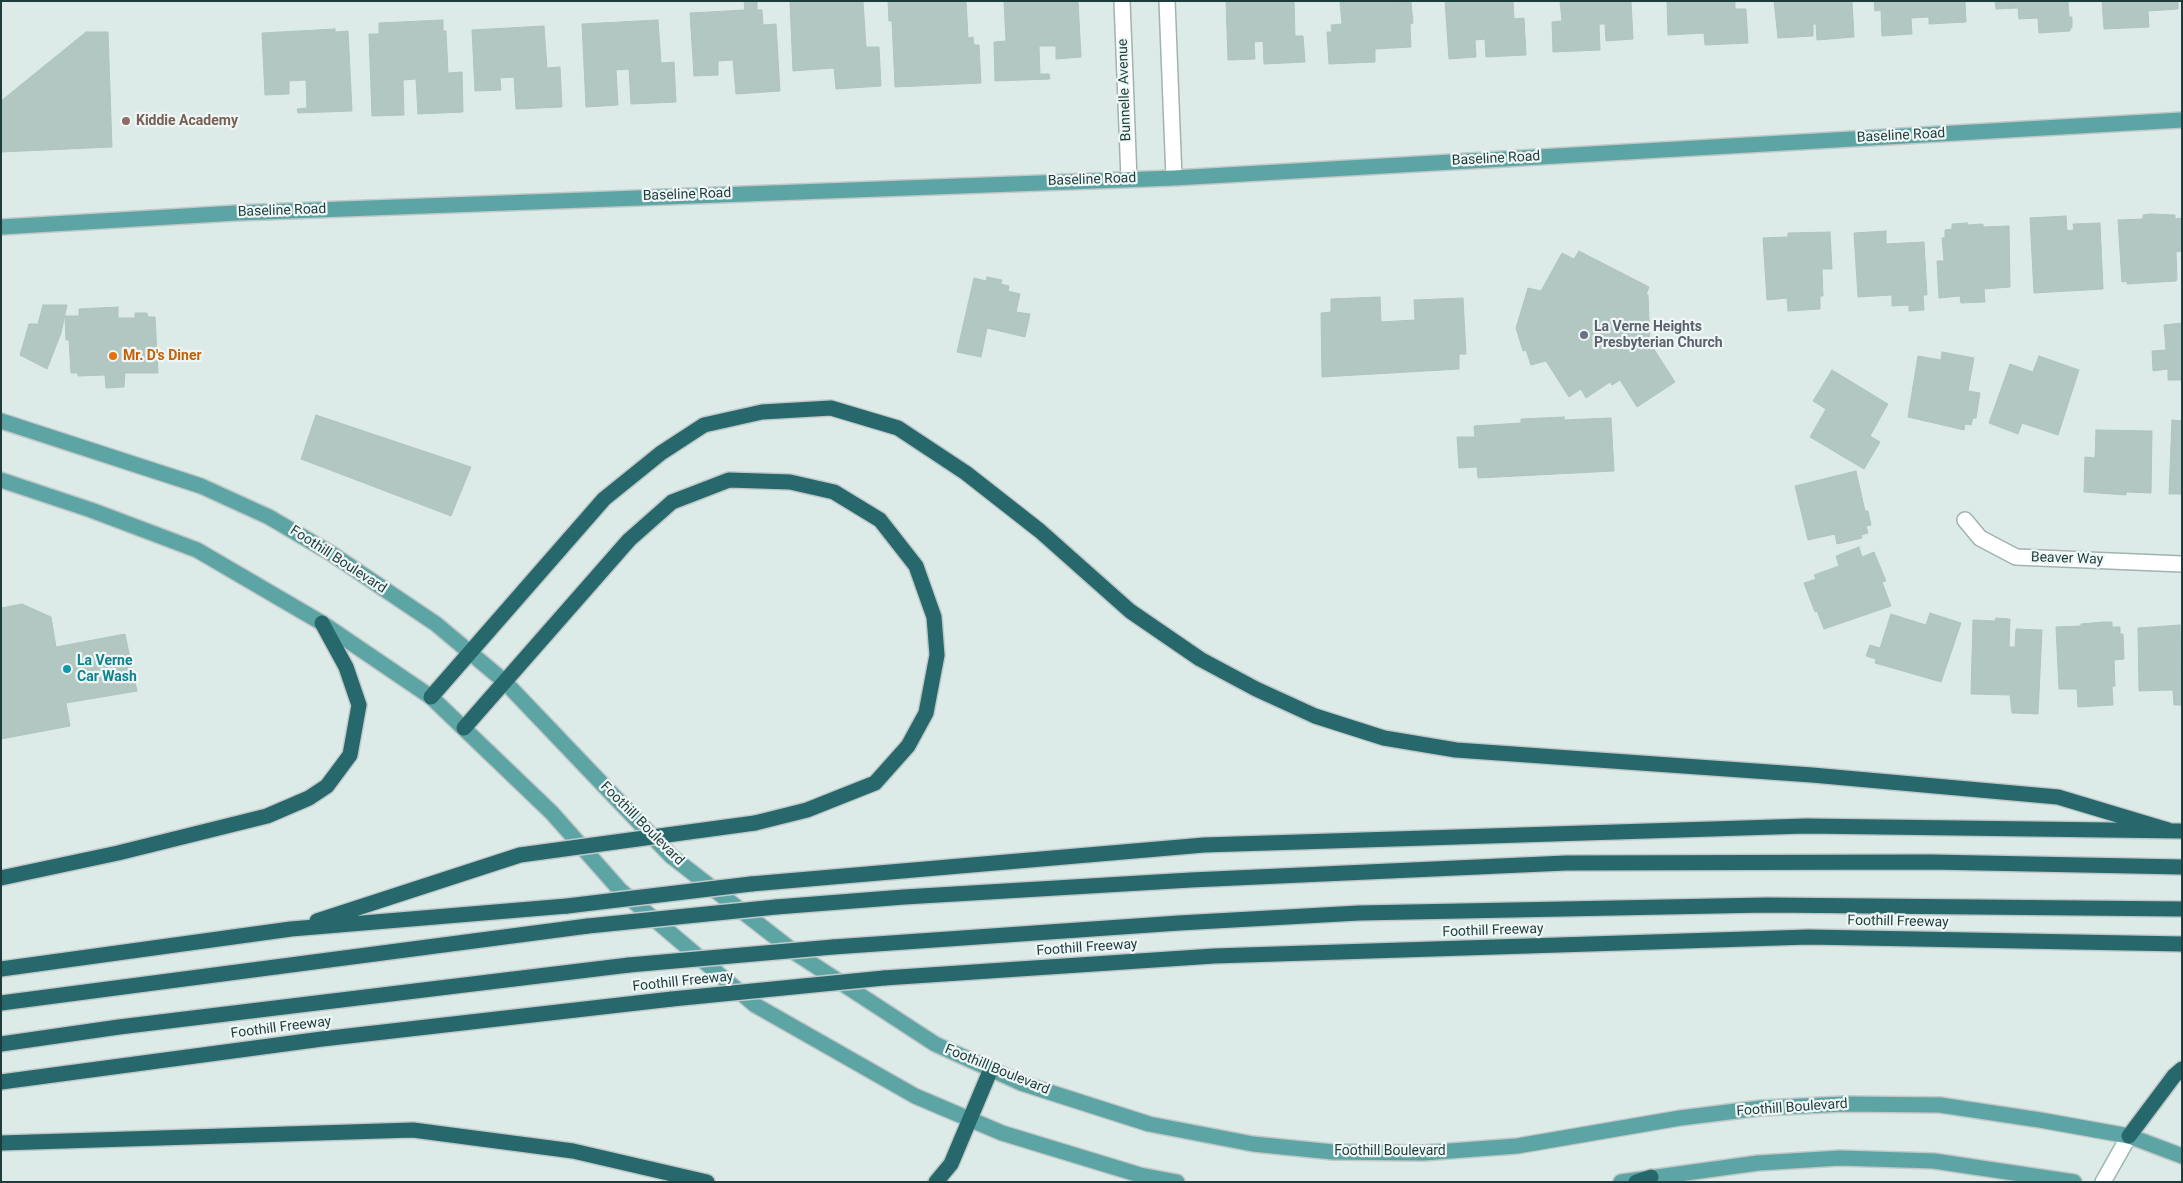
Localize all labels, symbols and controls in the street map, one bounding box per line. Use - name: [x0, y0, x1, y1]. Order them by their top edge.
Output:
- street label: Bunnelle Avenue: [1115, 38, 1135, 142]
- place label: Kiddie Academy: [136, 113, 238, 129]
- marker: Kiddie Academy: [120, 115, 132, 127]
- street label: Baseline Road: [1856, 125, 1946, 147]
- street label: Baseline Road: [1451, 148, 1541, 170]
- street label: Baseline Road: [1047, 170, 1137, 190]
- street label: Baseline Road: [642, 185, 732, 205]
- street label: Baseline Road: [237, 201, 327, 221]
- place label: La Verne Heights Presbyterian Church: [1594, 319, 1723, 352]
- marker: La Verne Heights Presbyterian Church: [1578, 329, 1590, 341]
- place label: Mr. D's Diner: [123, 348, 202, 364]
- marker: Mr. D's Diner: [107, 350, 119, 362]
- street label: Foothill Boulevard: [287, 523, 389, 597]
- street label: Beaver Way: [2031, 549, 2103, 569]
- place label: La Verne Car Wash: [77, 653, 137, 686]
- marker: La Verne Car Wash: [61, 663, 73, 675]
- street label: Foothill Boulevard: [597, 779, 687, 869]
- street label: Foothill Freeway: [1847, 913, 1949, 931]
- street label: Foothill Freeway: [1442, 921, 1544, 941]
- street label: Foothill Freeway: [1036, 936, 1138, 960]
- street label: Foothill Freeway: [632, 968, 734, 996]
- street label: Foothill Freeway: [230, 1013, 332, 1043]
- street label: Foothill Boulevard: [942, 1041, 1052, 1099]
- street label: Foothill Boulevard: [1736, 1096, 1848, 1120]
- street label: Foothill Boulevard: [1334, 1143, 1446, 1159]

